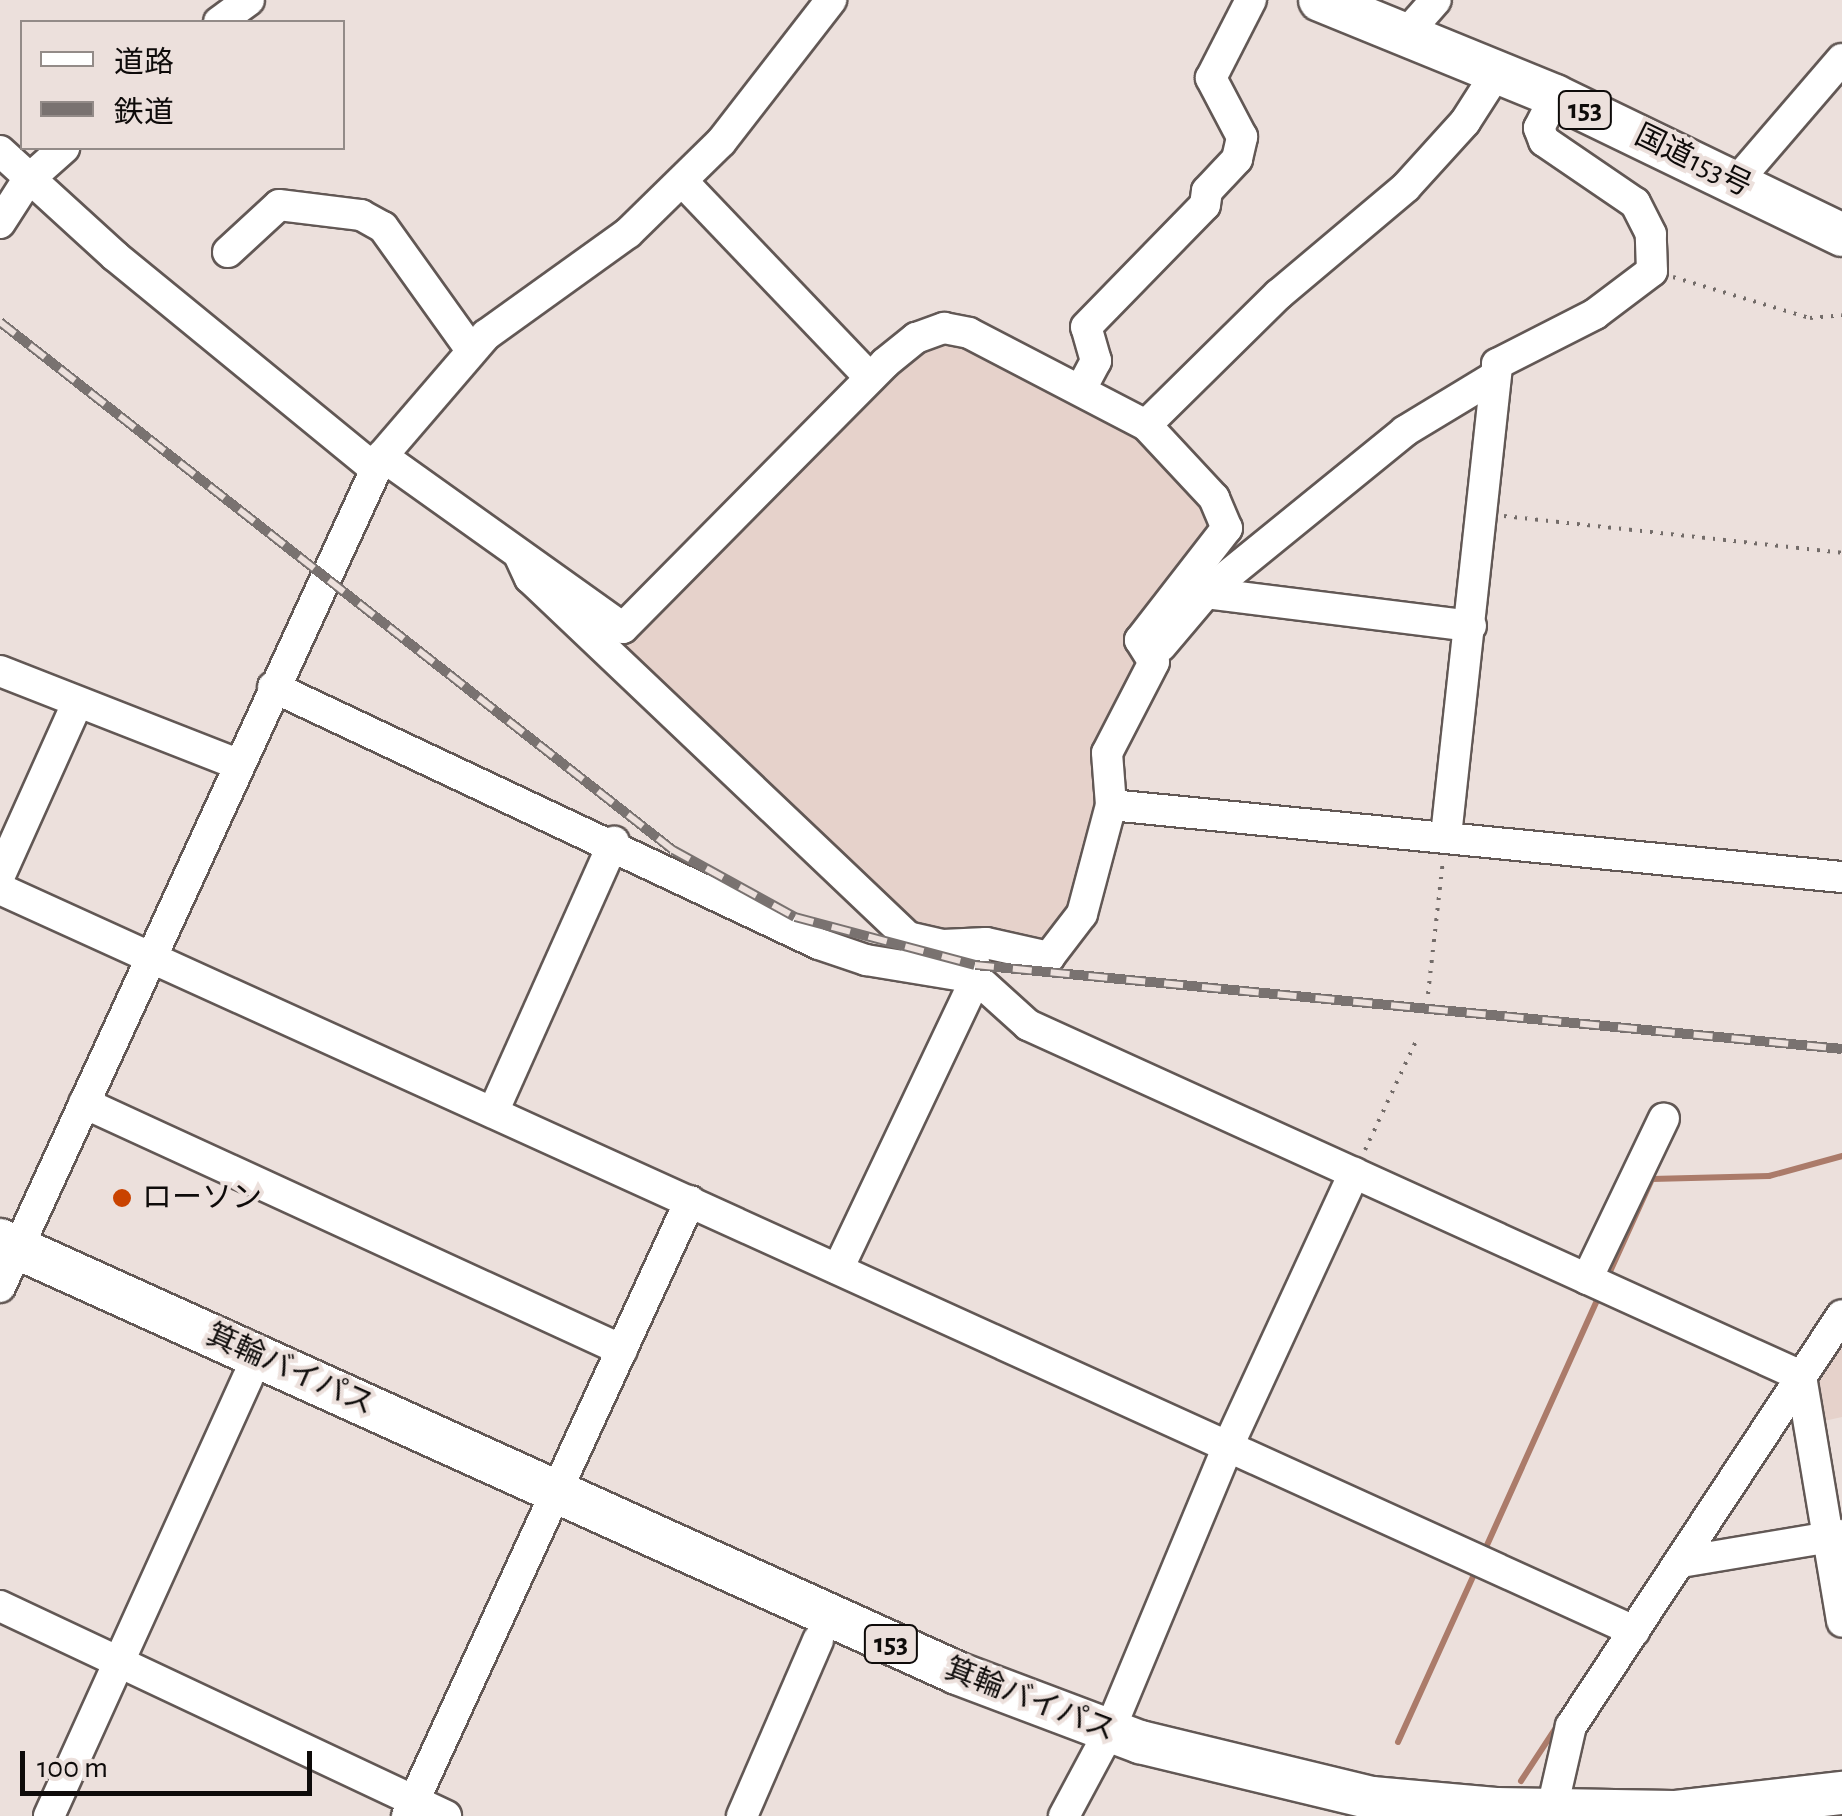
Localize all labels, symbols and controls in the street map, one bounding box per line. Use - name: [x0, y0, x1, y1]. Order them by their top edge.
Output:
- legend: [20, 20, 345, 150]
- text: 道路: [114, 48, 174, 78]
- road number: 153: [1558, 87, 1612, 133]
- text: 鉄道: [114, 98, 174, 128]
- street label: 国道153号: [1629, 117, 1757, 205]
- place label: ローソン: [142, 1180, 262, 1216]
- marker: ローソン: [111, 1187, 133, 1209]
- street label: 箕輪バイパス: [200, 1317, 380, 1423]
- road number: 153: [864, 1621, 918, 1667]
- street label: 箕輪バイパス: [940, 1651, 1120, 1749]
- scale bar: [25, 1731, 318, 1793]
- text: 100 m: [37, 1753, 108, 1783]

